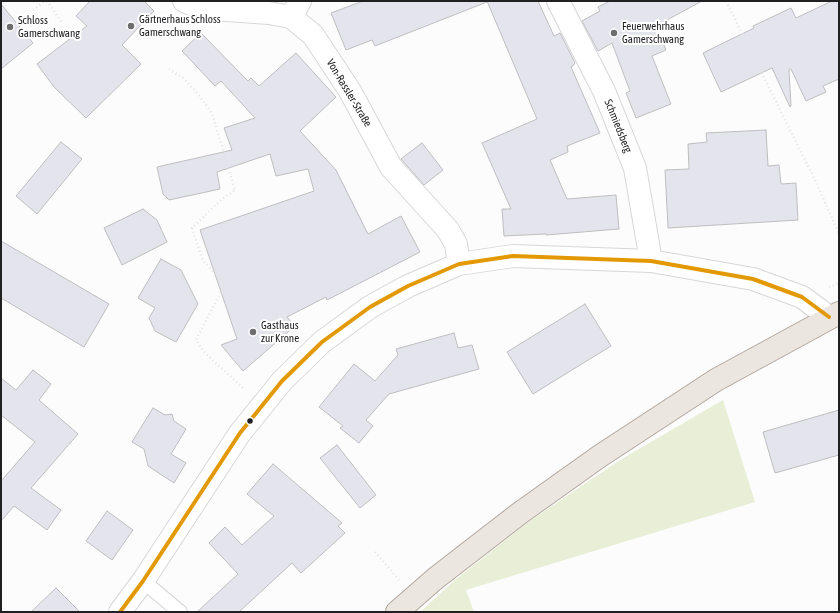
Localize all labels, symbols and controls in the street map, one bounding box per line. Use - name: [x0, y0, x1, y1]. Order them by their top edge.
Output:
- place label: Gärtnerhaus Schloss Gamerschwang: [139, 13, 221, 39]
- place label: Schloss Gamerschwang: [18, 14, 80, 40]
- place label: Feuerwehrhaus Gamerschwang: [622, 20, 684, 46]
- marker: Gärtnerhaus Schloss Gamerschwang: [126, 21, 136, 31]
- marker: Schloss Gamerschwang: [5, 22, 15, 32]
- marker: Feuerwehrhaus Gamerschwang: [609, 28, 619, 38]
- street label: Von-Rassler-Straße: [324, 57, 374, 129]
- street label: Schmiedsberg: [601, 97, 635, 155]
- place label: Gasthaus zur Krone: [261, 319, 299, 345]
- marker: Gasthaus zur Krone: [248, 327, 258, 337]
- unlabelled marker: [245, 416, 255, 426]

